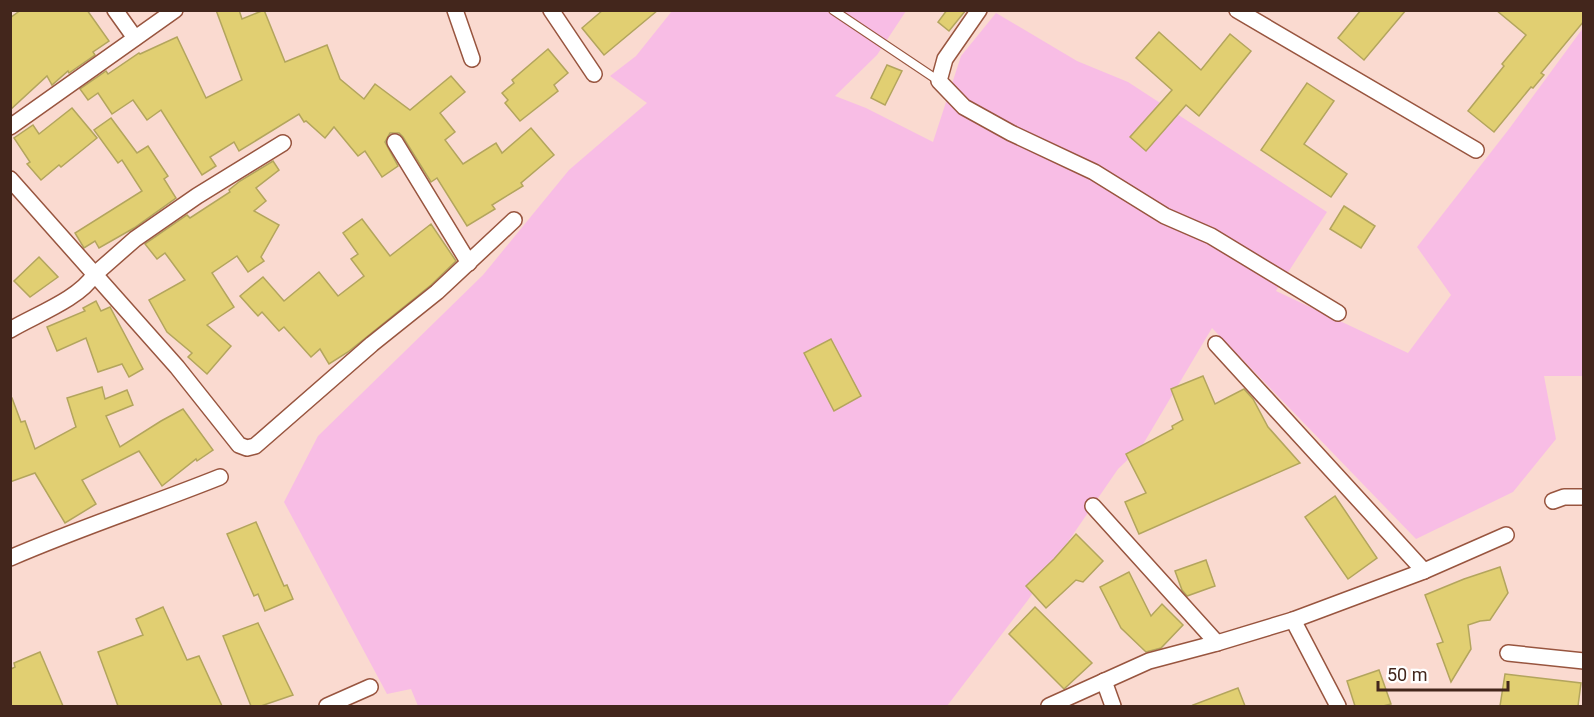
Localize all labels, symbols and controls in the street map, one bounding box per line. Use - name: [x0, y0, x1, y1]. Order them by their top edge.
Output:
- scale bar: [1378, 654, 1508, 692]
- text: 50 m: [1387, 664, 1427, 685]

